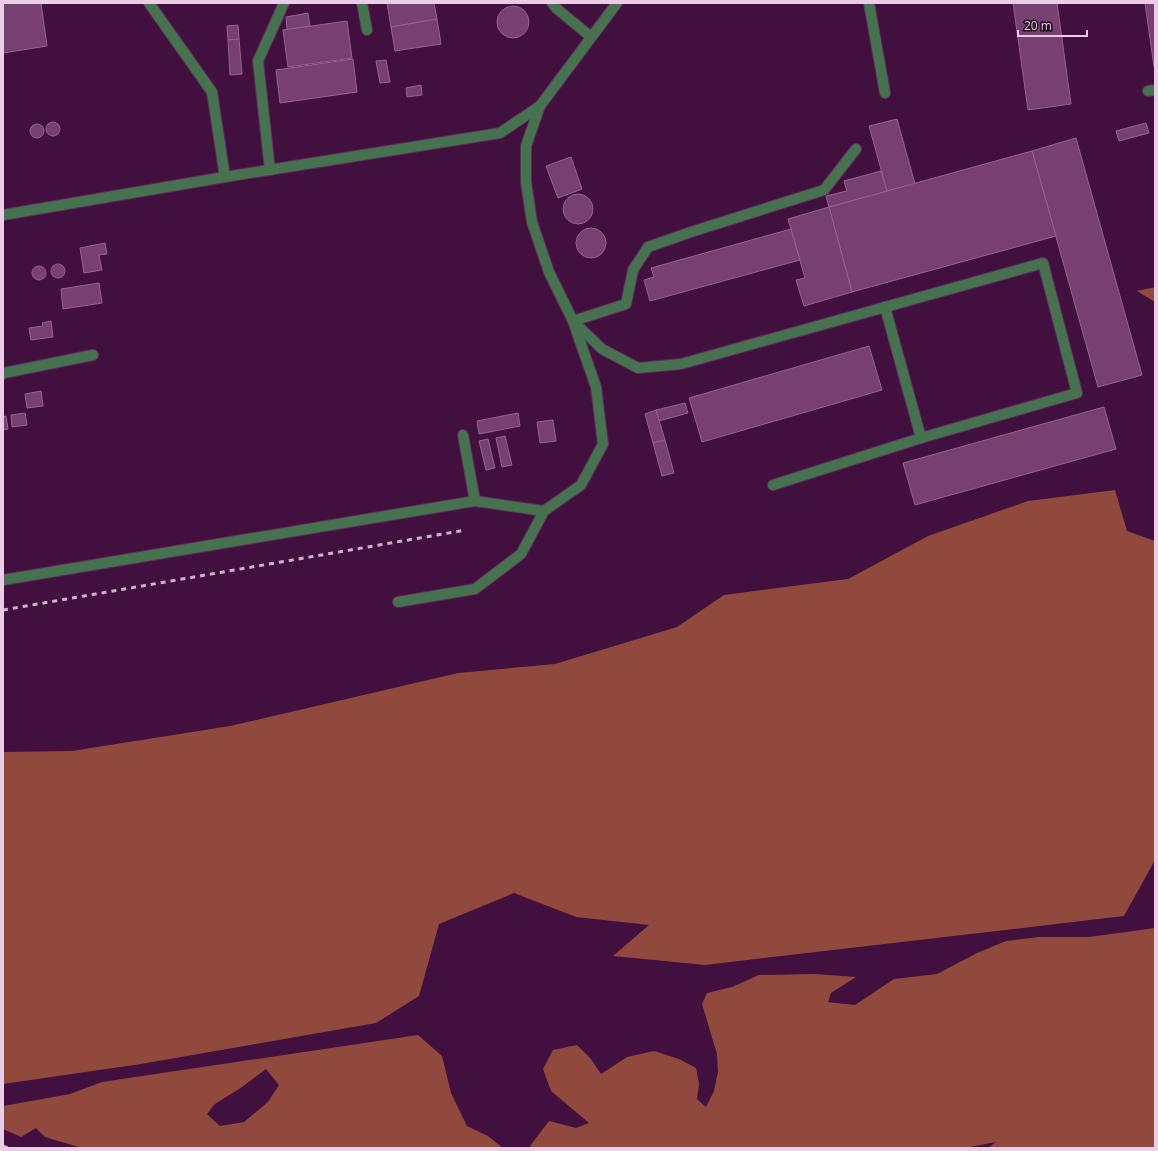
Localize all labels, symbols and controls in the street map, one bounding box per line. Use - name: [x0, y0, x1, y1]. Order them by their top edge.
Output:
- scale bar: [1018, 12, 1087, 38]
- text: 20 m: [1024, 17, 1052, 34]

